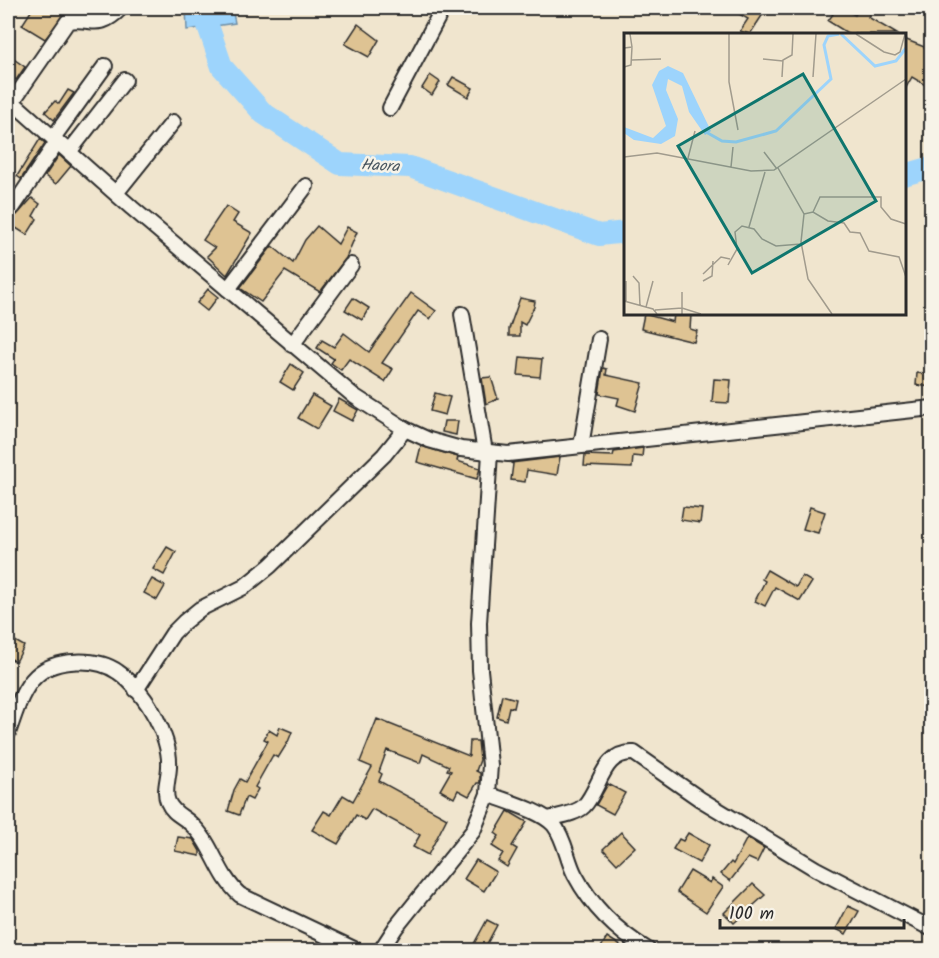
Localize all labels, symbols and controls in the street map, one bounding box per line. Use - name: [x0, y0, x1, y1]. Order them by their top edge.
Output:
- inset map: [624, 33, 906, 315]
- water label: Haora: [360, 153, 401, 180]
- scale bar: [720, 892, 904, 930]
- text: 100 m: [729, 900, 774, 929]

